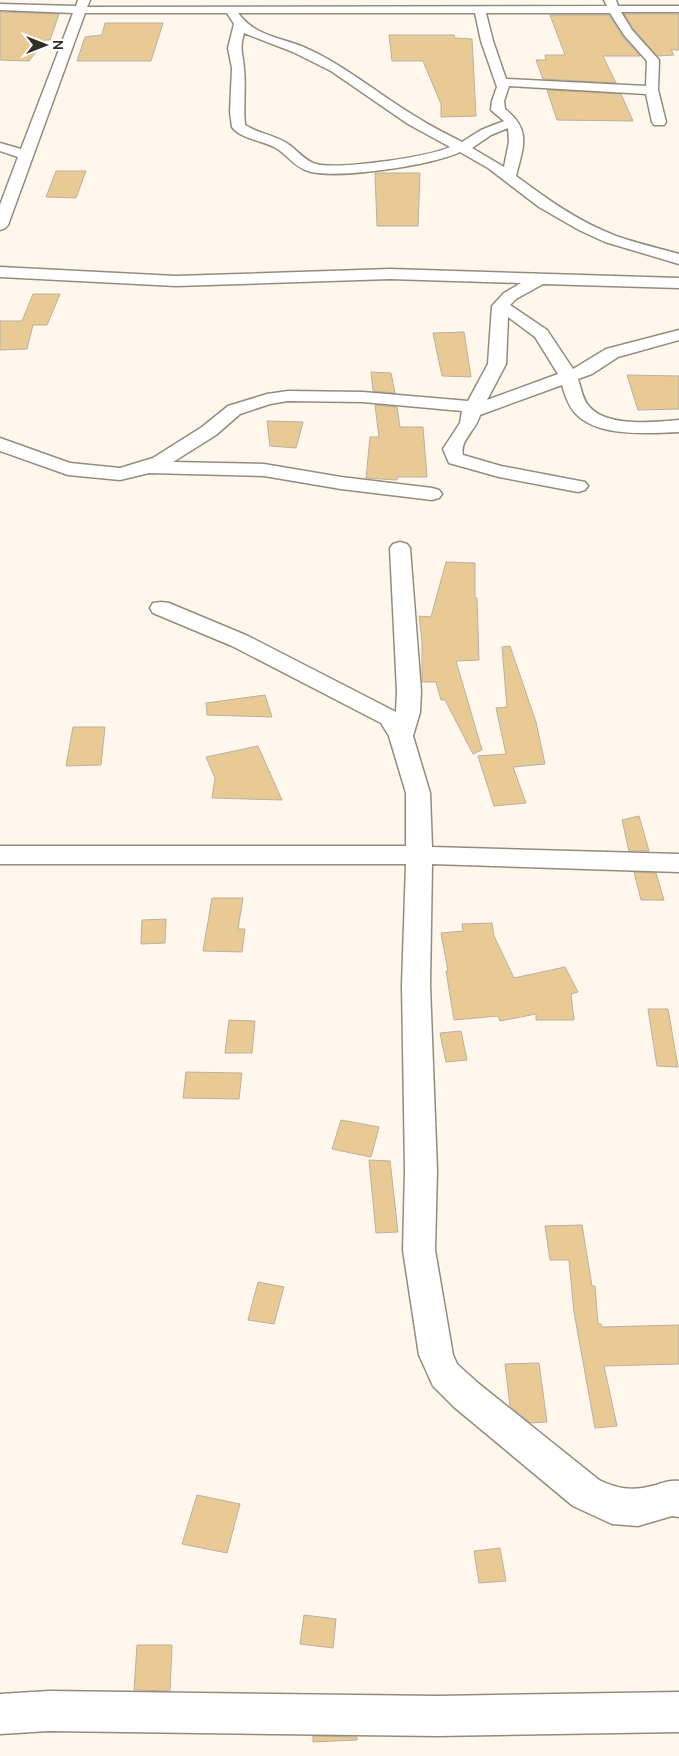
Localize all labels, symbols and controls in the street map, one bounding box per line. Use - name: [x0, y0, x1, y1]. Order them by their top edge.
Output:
- north arrow: [20, 20, 70, 70]
- text: N: [50, 40, 66, 50]

